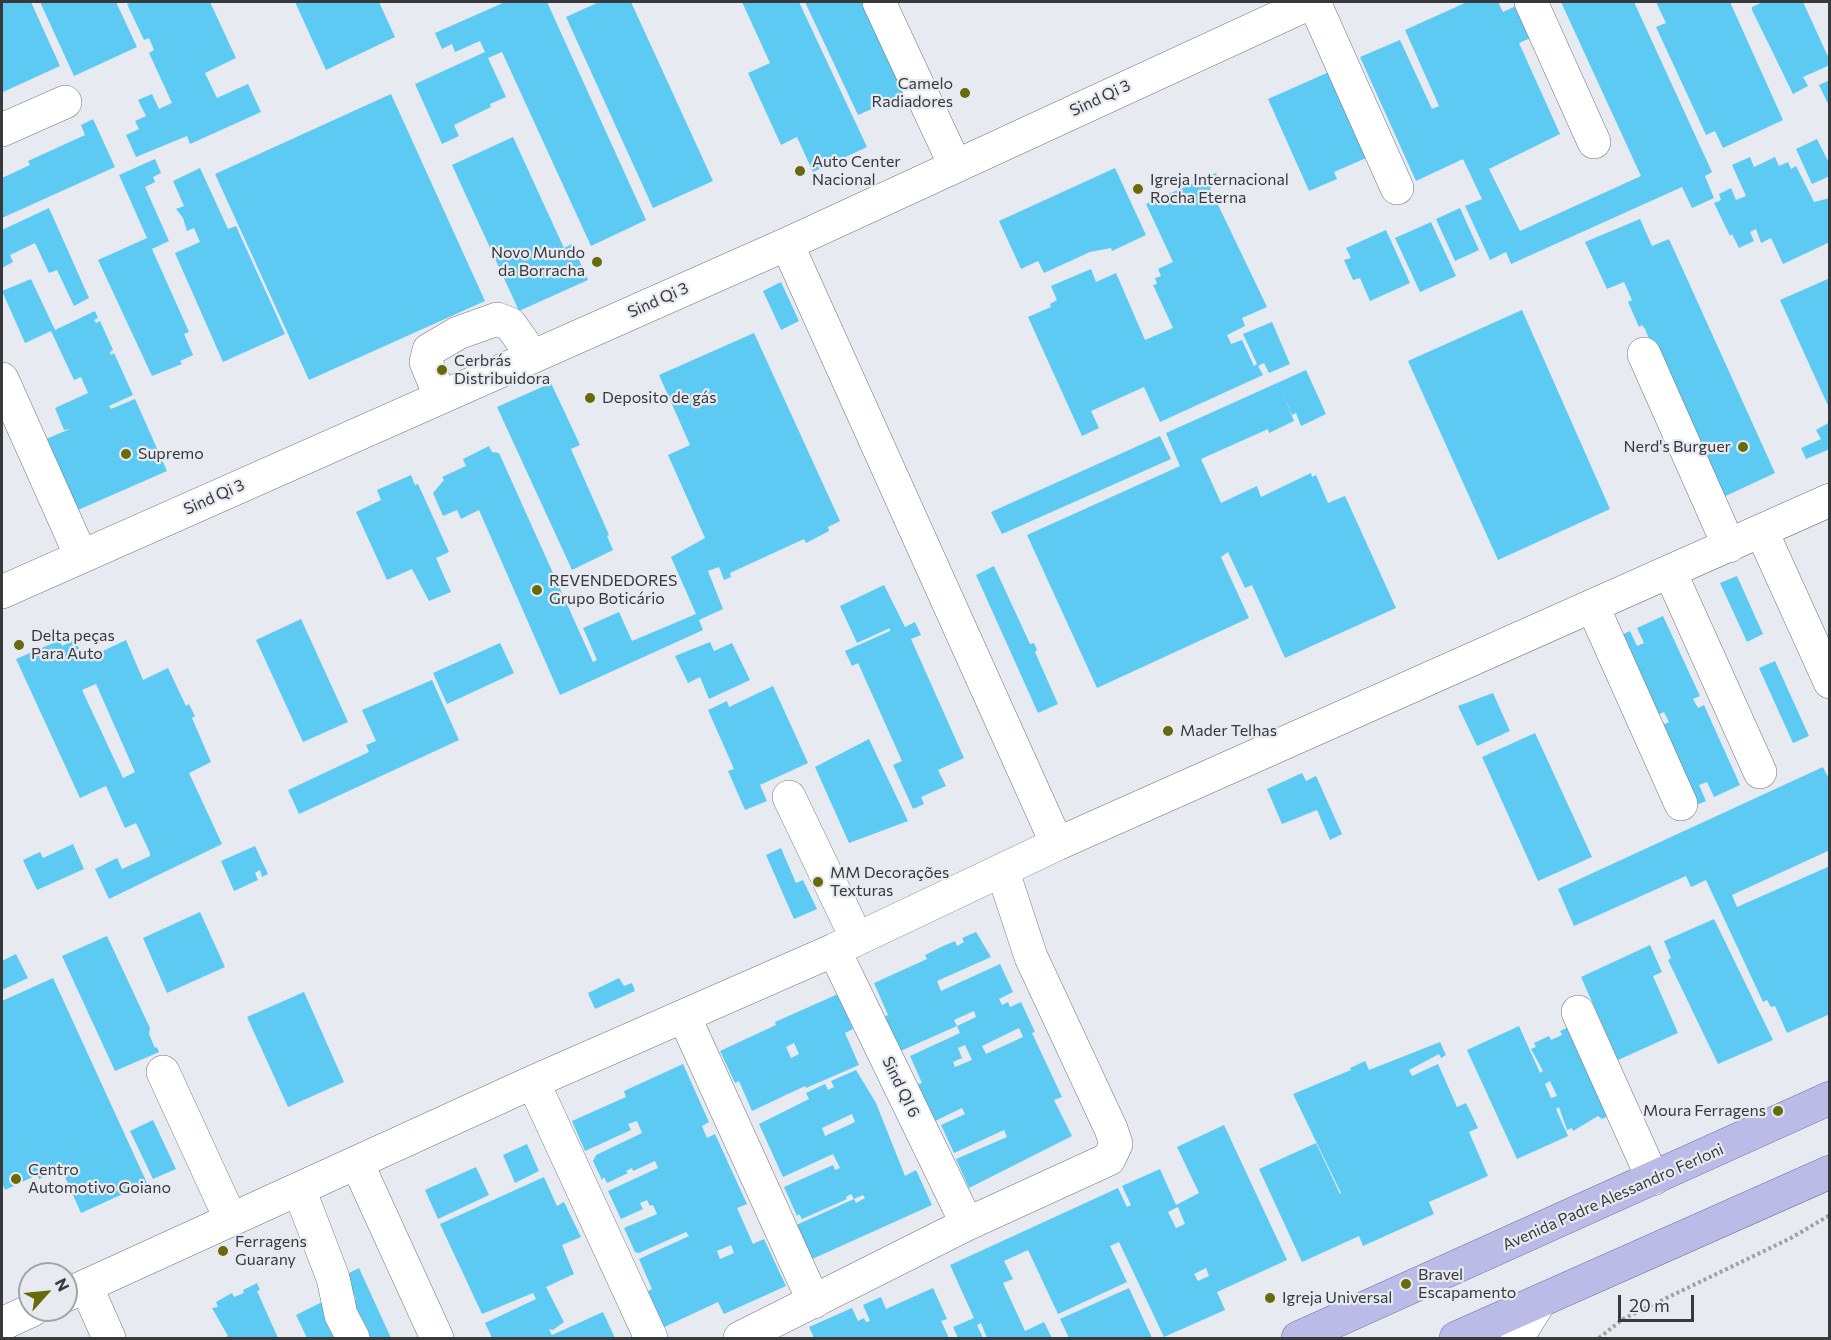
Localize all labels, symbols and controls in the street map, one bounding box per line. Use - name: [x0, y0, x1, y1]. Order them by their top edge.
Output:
- place label: Camelo Radiadores: [872, 74, 953, 112]
- street label: Sind Qi 3: [1067, 76, 1133, 120]
- marker: Camelo Radiadores: [958, 86, 972, 100]
- place label: Auto Center Nacional: [812, 152, 901, 190]
- marker: Auto Center Nacional: [793, 164, 807, 178]
- place label: Igreja Internacional Rocha Eterna: [1150, 170, 1289, 208]
- marker: Igreja Internacional Rocha Eterna: [1131, 182, 1145, 196]
- place label: Novo Mundo da Borracha: [491, 243, 585, 281]
- marker: Novo Mundo da Borracha: [590, 255, 604, 269]
- street label: Sind Qi 3: [625, 278, 691, 322]
- place label: Cerbrás Distribuidora: [454, 351, 550, 389]
- marker: Cerbrás Distribuidora: [435, 363, 449, 377]
- place label: Deposito de gás: [602, 388, 716, 408]
- marker: Deposito de gás: [583, 391, 597, 405]
- place label: Nerd's Burguer: [1623, 437, 1731, 457]
- marker: Nerd's Burguer: [1736, 440, 1750, 454]
- place label: Supremo: [138, 444, 204, 464]
- marker: Supremo: [119, 447, 133, 461]
- street label: Sind Qi 3: [181, 475, 247, 519]
- place label: REVENDEDORES Grupo Boticário: [549, 571, 677, 609]
- marker: REVENDEDORES Grupo Boticário: [530, 583, 544, 597]
- place label: Delta peças Para Auto: [31, 626, 115, 664]
- marker: Delta peças Para Auto: [12, 638, 26, 652]
- place label: Mader Telhas: [1180, 721, 1277, 741]
- marker: Mader Telhas: [1161, 724, 1175, 738]
- place label: MM Decorações Texturas: [830, 863, 949, 901]
- marker: MM Decorações Texturas: [811, 875, 825, 889]
- street label: Sind QI 6: [878, 1053, 924, 1121]
- place label: Moura Ferragens: [1643, 1101, 1766, 1121]
- marker: Moura Ferragens: [1771, 1104, 1785, 1118]
- street label: Avenida Padre Alessandro Ferloni: [1499, 1139, 1727, 1255]
- place label: Centro Automotivo Goiano: [28, 1160, 171, 1198]
- marker: Centro Automotivo Goiano: [9, 1172, 23, 1186]
- place label: Ferragens Guarany: [235, 1232, 307, 1270]
- marker: Ferragens Guarany: [216, 1244, 230, 1258]
- north arrow: [18, 1262, 78, 1322]
- place label: Bravel Escapamento: [1418, 1265, 1516, 1303]
- text: N: [52, 1275, 74, 1294]
- marker: Bravel Escapamento: [1399, 1277, 1413, 1291]
- scale bar: [1621, 1283, 1698, 1321]
- place label: Igreja Universal: [1282, 1288, 1392, 1308]
- marker: Igreja Universal: [1263, 1291, 1277, 1305]
- text: 20 m: [1629, 1294, 1670, 1316]

